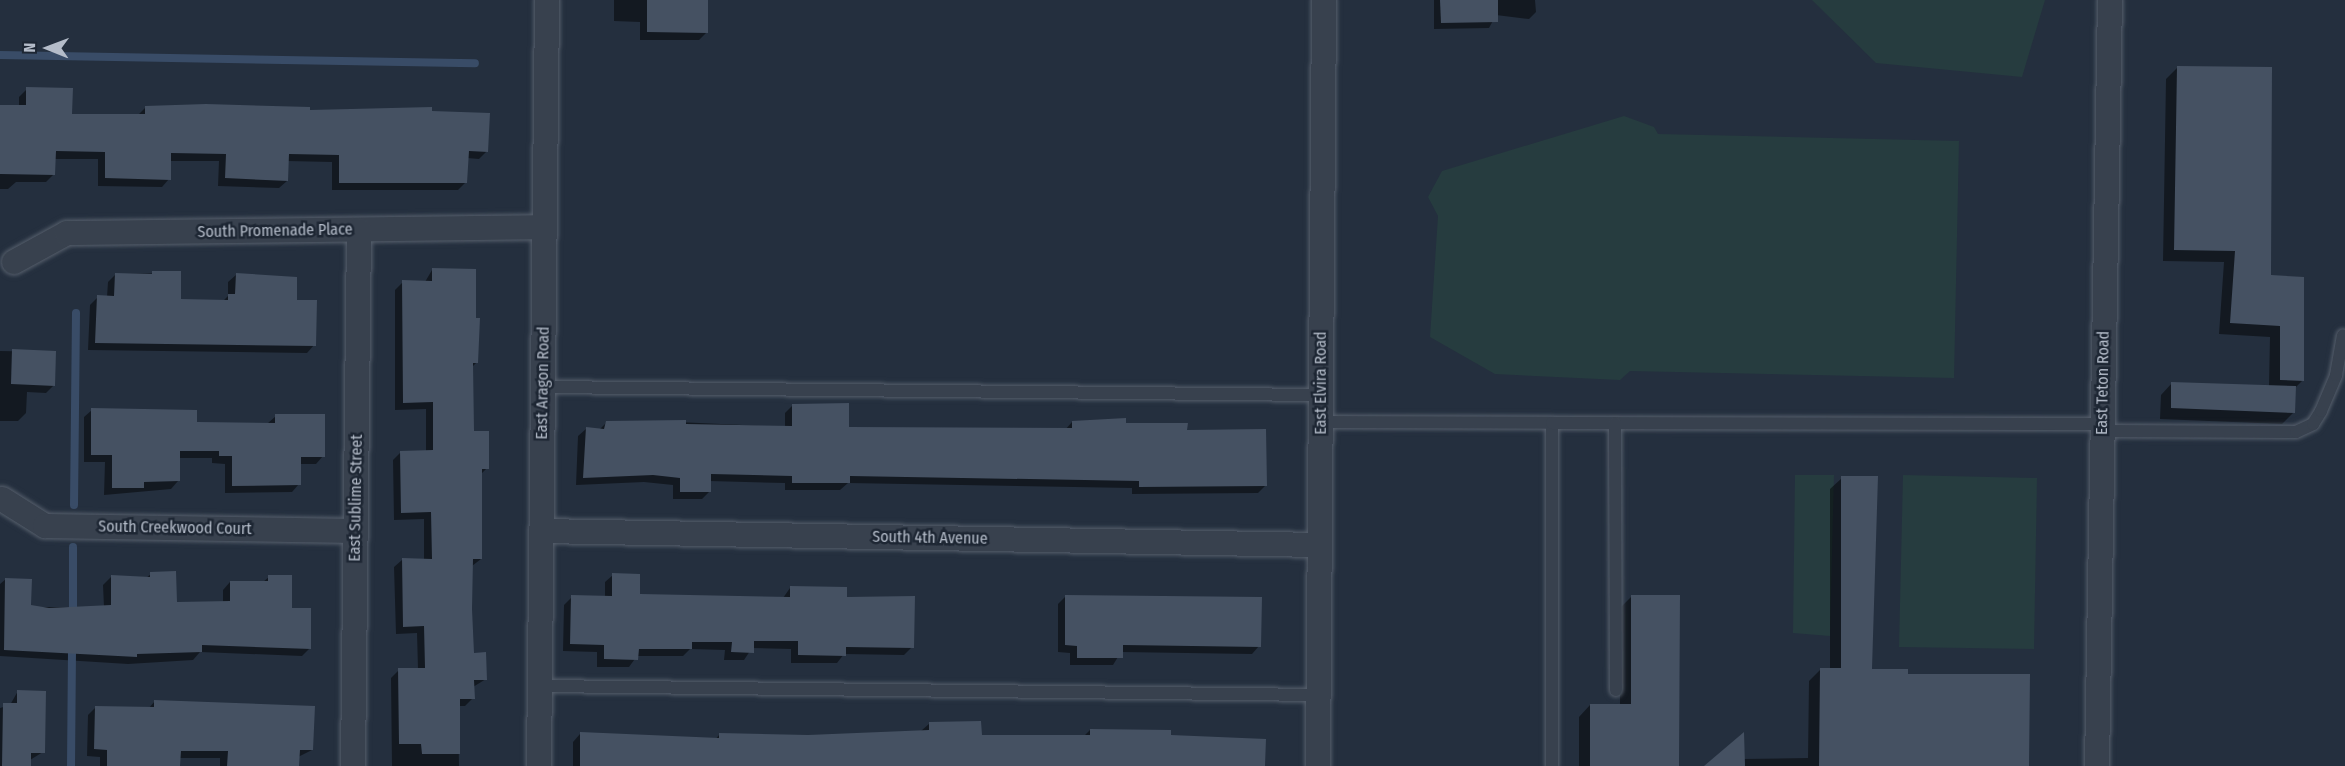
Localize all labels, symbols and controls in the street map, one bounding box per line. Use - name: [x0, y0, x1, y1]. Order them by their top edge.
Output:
- north arrow: [18, 18, 78, 78]
- text: N: [20, 43, 39, 53]
- street label: South Promenade Place: [197, 220, 353, 242]
- street label: East Aragon Road: [532, 326, 554, 440]
- street label: East Elvira Road: [1311, 331, 1331, 435]
- street label: East Teton Road: [2092, 331, 2114, 435]
- street label: East Sublime Street: [345, 434, 367, 562]
- street label: South Creekwood Court: [98, 517, 252, 539]
- street label: South 4th Avenue: [872, 527, 988, 549]

